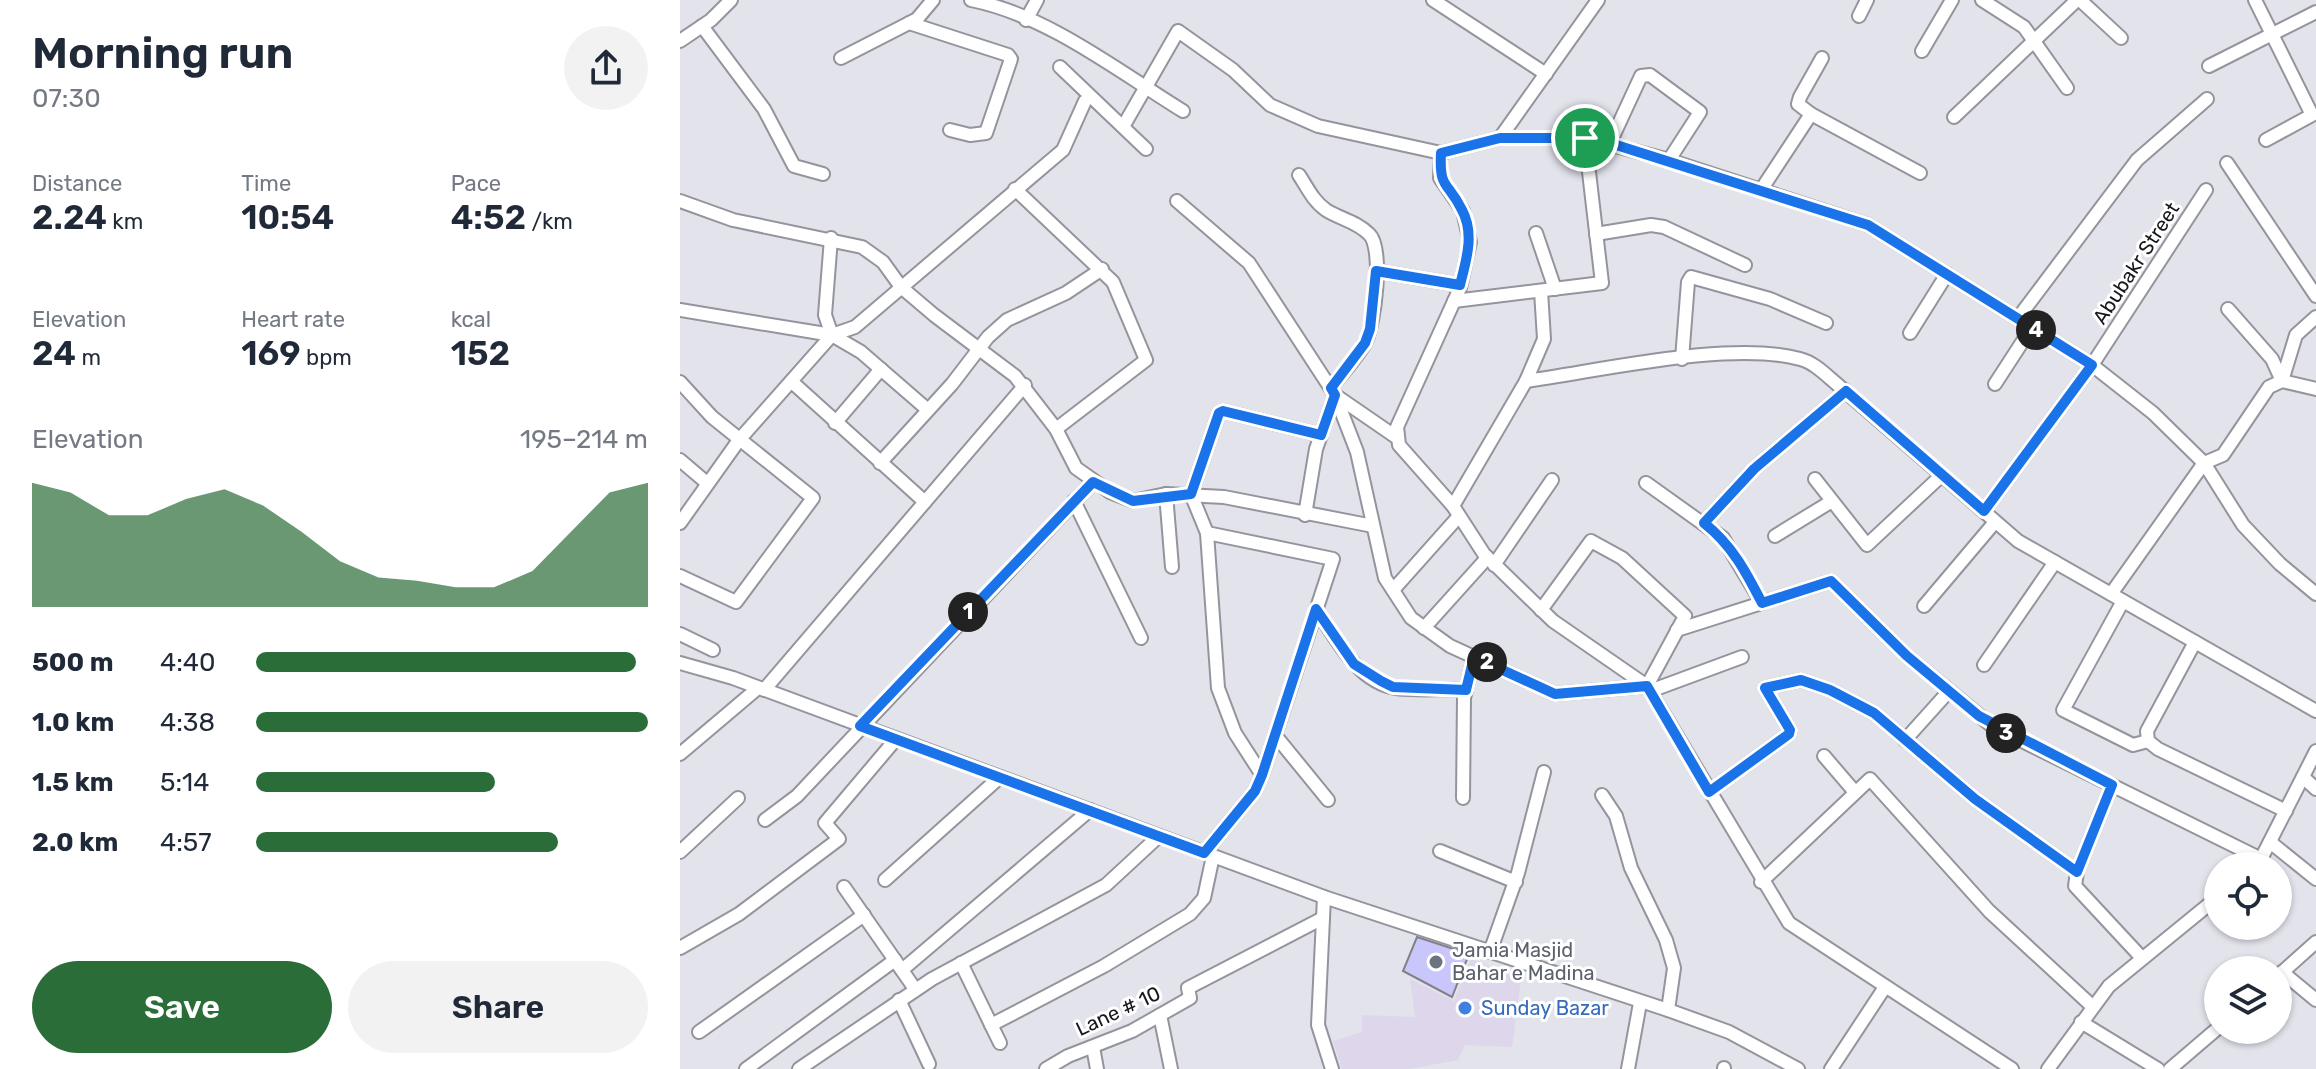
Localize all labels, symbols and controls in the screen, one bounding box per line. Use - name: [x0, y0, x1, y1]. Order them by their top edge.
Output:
- button: share: [564, 26, 648, 110]
- text: Morning run: [32, 27, 293, 79]
- text: 07:30: [32, 83, 101, 114]
- pin: [1551, 104, 1619, 172]
- icon: arrive: [1563, 116, 1607, 160]
- text: Distance: [32, 170, 122, 197]
- text: Time: [241, 170, 291, 197]
- text: Pace: [451, 170, 501, 197]
- text: 2.24: [32, 197, 107, 238]
- text: 10:54: [241, 197, 334, 238]
- text: 4:52: [451, 197, 526, 238]
- street label: Abubakr Street: [2088, 197, 2184, 328]
- text: km: [107, 208, 143, 235]
- text: /km: [526, 208, 573, 235]
- text: Elevation: [32, 306, 126, 333]
- text: Heart rate: [241, 306, 345, 333]
- text: kcal: [451, 306, 491, 333]
- pin: 4: [2016, 310, 2056, 350]
- text: 4: [2028, 316, 2044, 343]
- text: 24: [32, 333, 76, 374]
- text: 169: [241, 333, 301, 374]
- text: 152: [451, 333, 510, 374]
- text: m: [76, 344, 101, 371]
- text: bpm: [301, 344, 352, 371]
- text: Elevation: [32, 424, 143, 455]
- text: 195–214 m: [520, 424, 648, 455]
- pin: 1: [948, 592, 988, 632]
- text: 1: [963, 598, 973, 625]
- pin: 2: [1467, 642, 1507, 682]
- text: 500 m: [32, 647, 114, 678]
- text: 4:40: [160, 647, 215, 678]
- text: 2: [1480, 648, 1494, 675]
- text: 1.0 km: [32, 707, 114, 738]
- text: 4:38: [160, 707, 215, 738]
- pin: 3: [1986, 713, 2026, 753]
- text: 3: [1999, 719, 2013, 746]
- text: 1.5 km: [32, 767, 114, 798]
- text: 5:14: [160, 767, 209, 798]
- text: 2.0 km: [32, 827, 118, 858]
- text: 4:57: [160, 827, 212, 858]
- map controls: [2204, 852, 2292, 1044]
- button: locate: [2204, 852, 2292, 940]
- place label: Jamia Masjid Bahar e Madina: [1452, 938, 1595, 985]
- marker: Jamia Masjid Bahar e Madina: [1427, 953, 1445, 971]
- button: layers: [2204, 956, 2292, 1044]
- button: Save: [32, 961, 332, 1053]
- button: Share: [348, 961, 648, 1053]
- street label: Lane # 10: [1072, 981, 1164, 1041]
- place label: Sunday Bazar: [1481, 996, 1609, 1020]
- marker: Sunday Bazar: [1456, 999, 1474, 1017]

